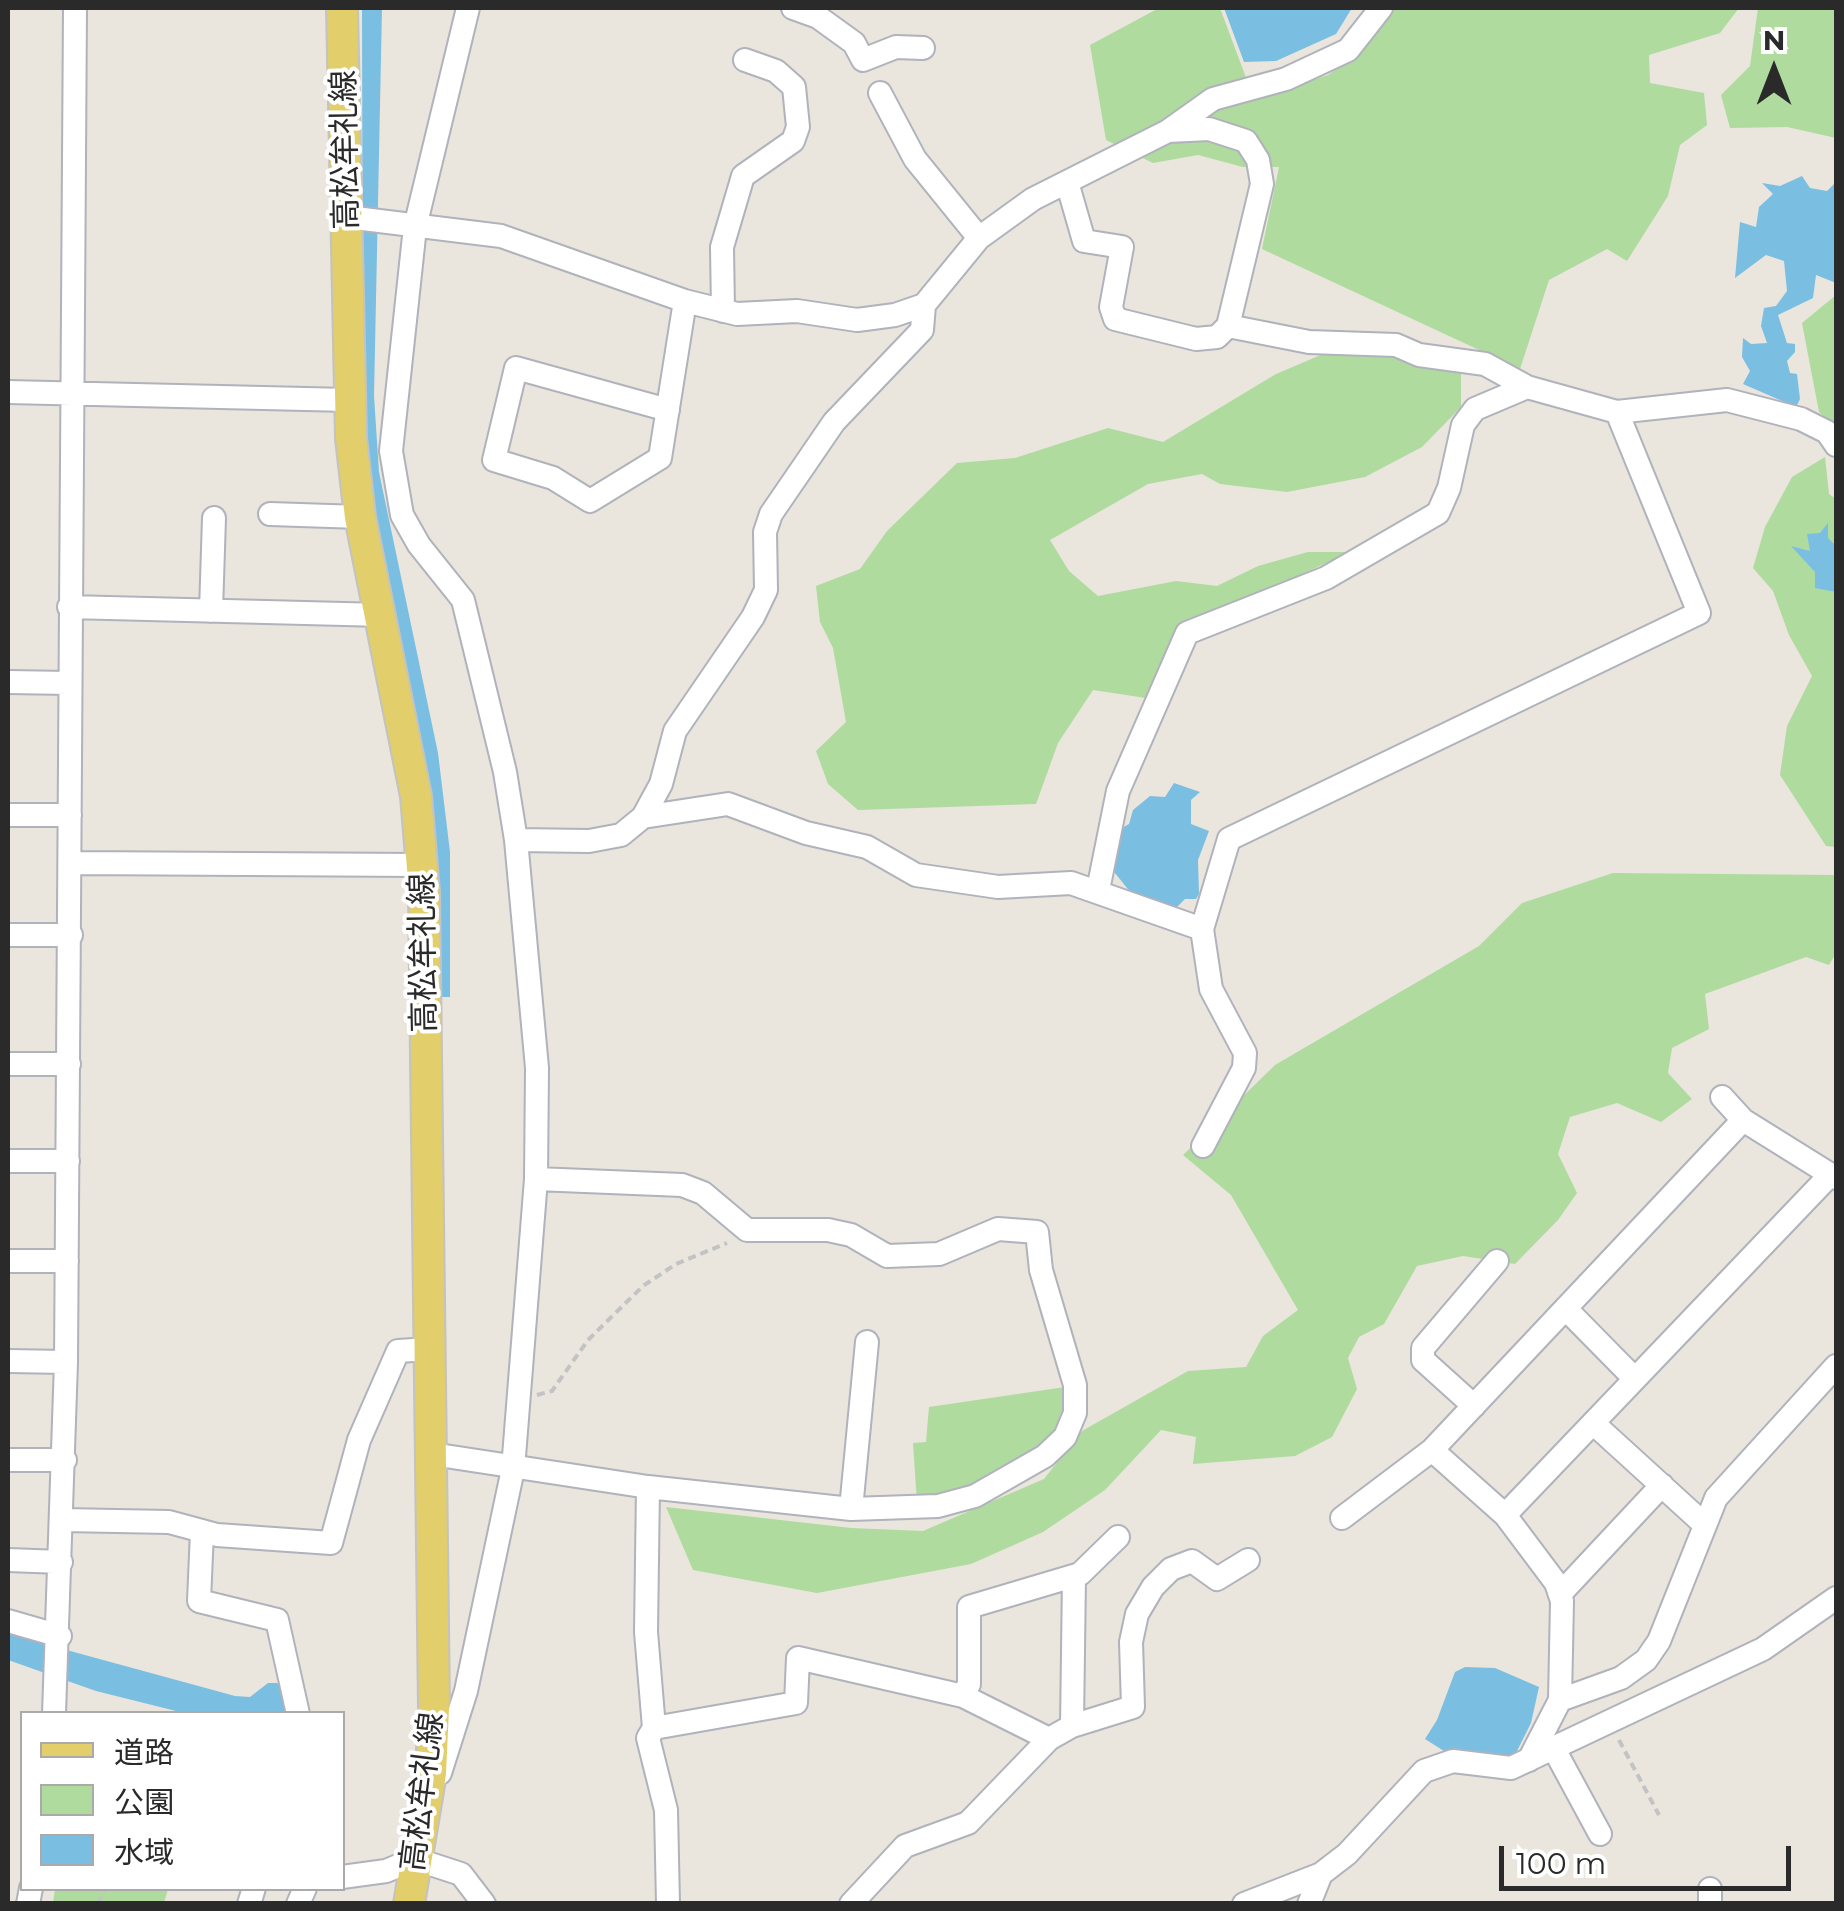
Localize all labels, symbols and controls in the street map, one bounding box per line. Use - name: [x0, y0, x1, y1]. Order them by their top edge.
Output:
- north arrow: [1724, 20, 1824, 120]
- text: N: [1763, 23, 1785, 57]
- street label: 高松牟礼線: [325, 70, 367, 230]
- street label: 高松牟礼線: [403, 873, 445, 1033]
- street label: 高松牟礼線: [394, 1710, 452, 1874]
- legend: [20, 1711, 345, 1891]
- text: 道路: [114, 1734, 174, 1771]
- text: 公園: [114, 1784, 174, 1821]
- scale bar: [1504, 1826, 1796, 1888]
- text: 水域: [114, 1834, 174, 1871]
- text: 100 m: [1516, 1845, 1606, 1882]

